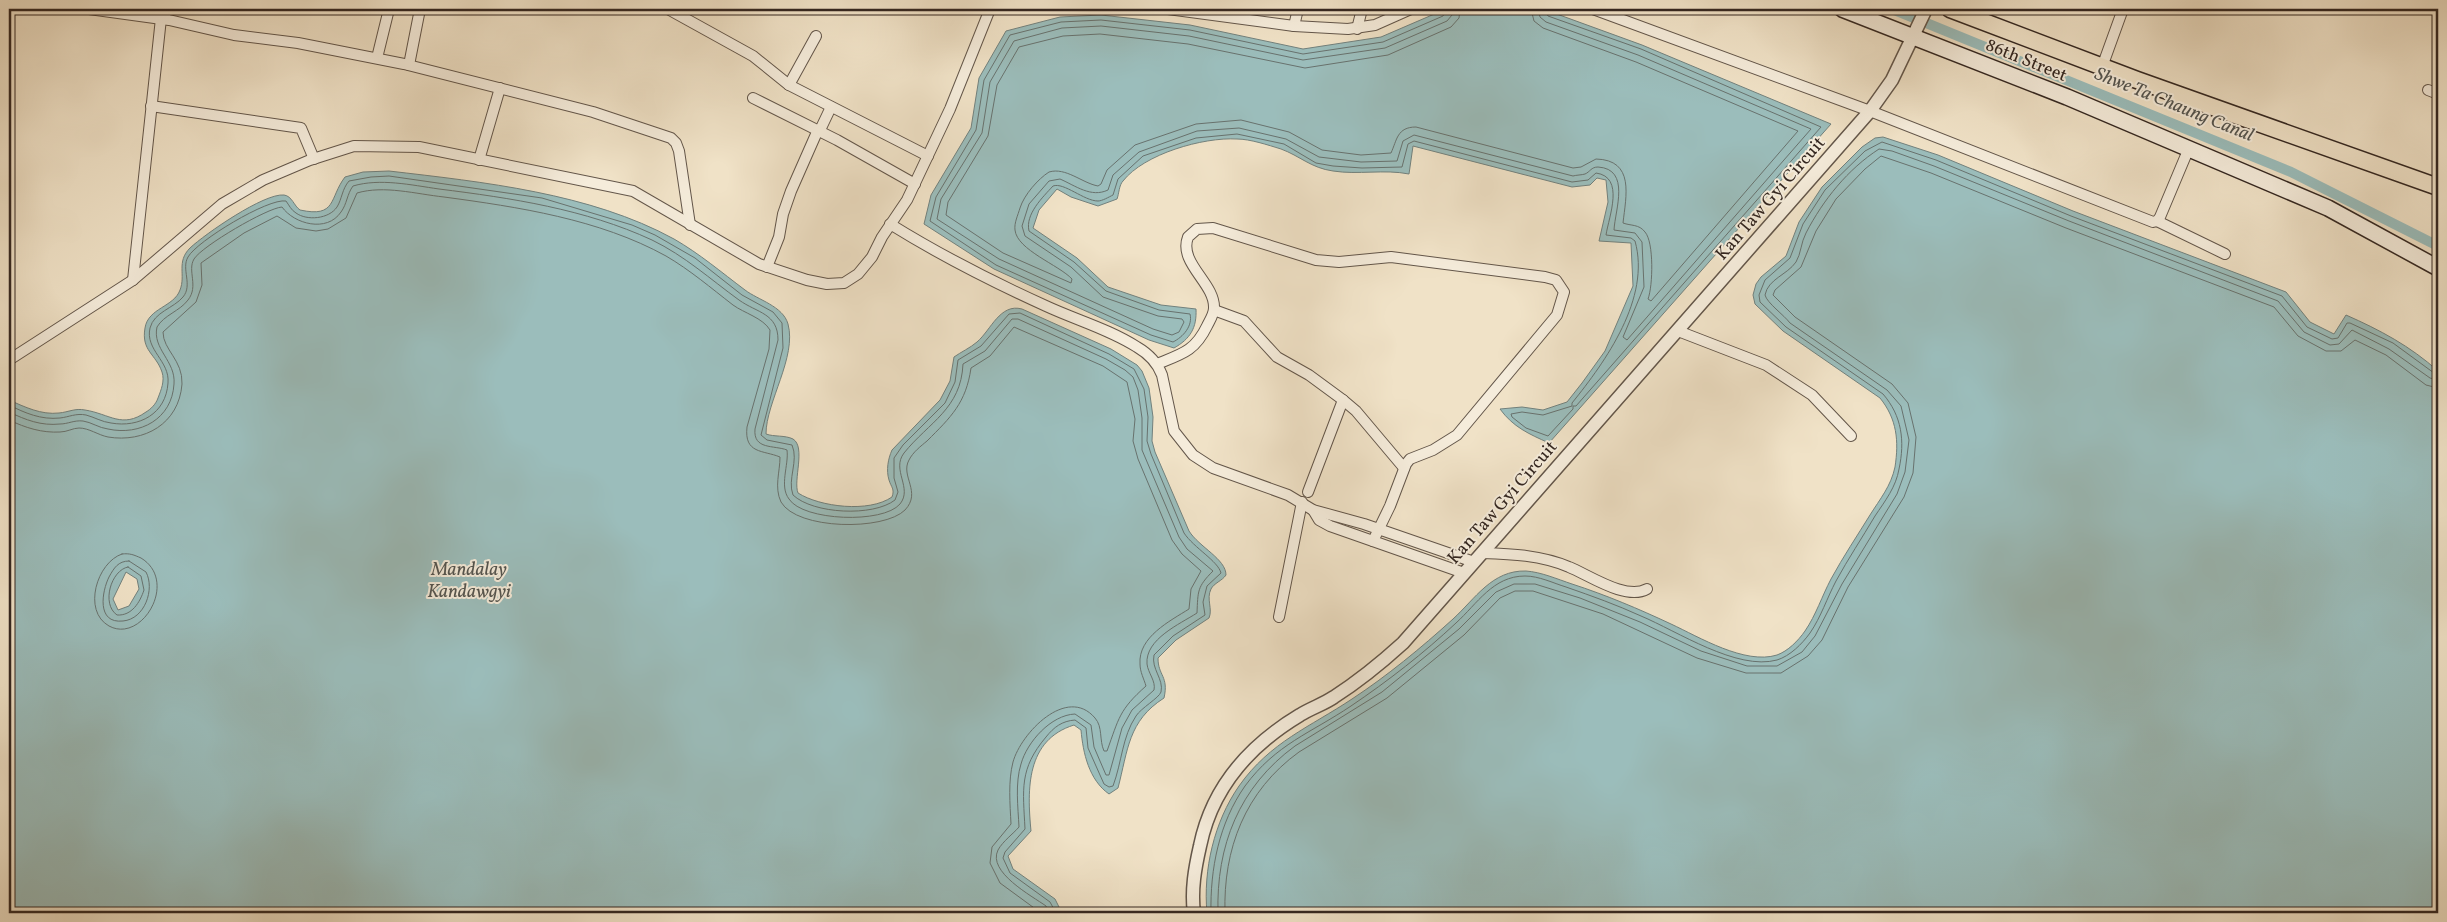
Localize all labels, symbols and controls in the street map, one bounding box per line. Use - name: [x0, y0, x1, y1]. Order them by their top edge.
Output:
- street label: 86th Street: [1981, 33, 2071, 89]
- water label: Shwe Ta Chaung Canal: [2091, 61, 2258, 149]
- street label: Kan Taw Gyi Circuit: [1710, 132, 1832, 266]
- street label: Kan Taw Gyi Circuit: [1442, 436, 1564, 570]
- water label: Mandalay Kandawgyi: [427, 557, 511, 605]

